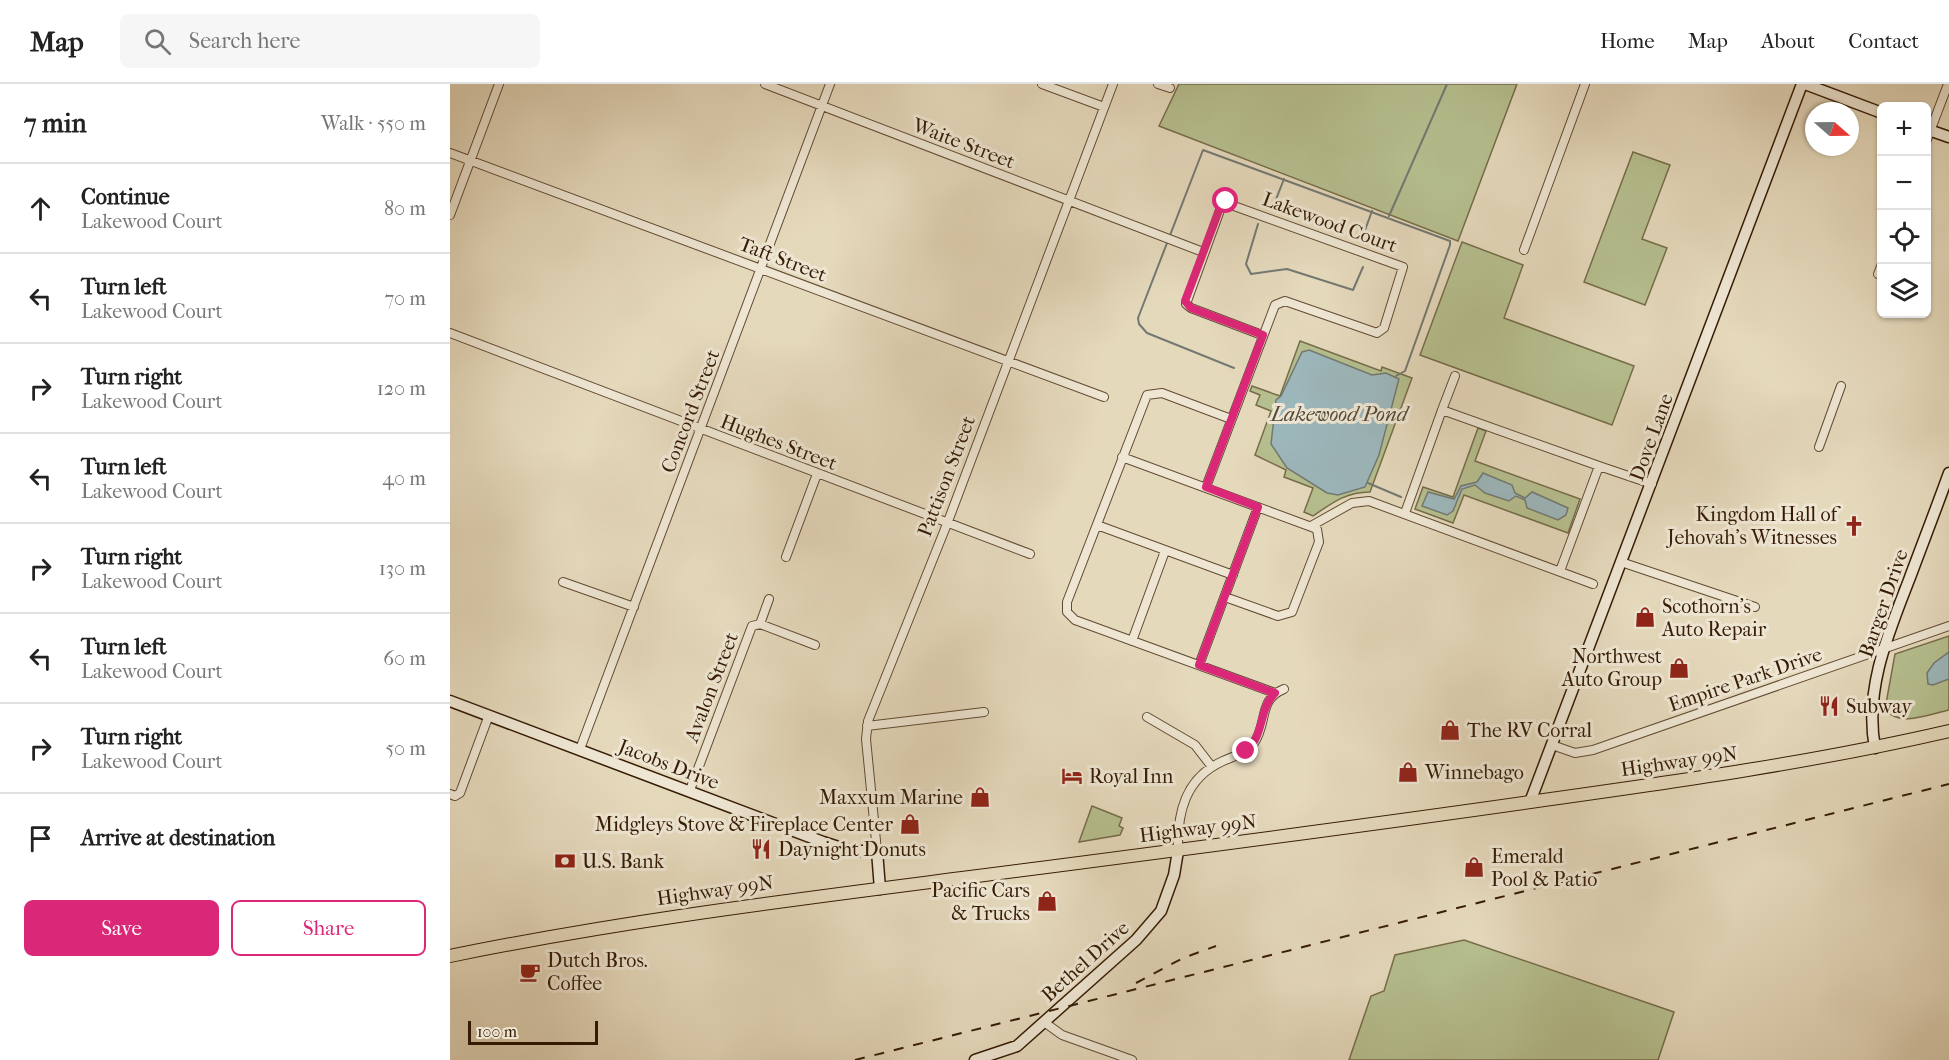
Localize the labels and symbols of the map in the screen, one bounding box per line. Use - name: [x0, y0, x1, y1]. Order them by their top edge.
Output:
- north arrow: [1805, 102, 1859, 156]
- street label: Waite Street: [909, 113, 1018, 173]
- route start: [1212, 187, 1238, 213]
- street label: Lakewood Court: [1259, 187, 1400, 257]
- street label: Taft Street: [736, 232, 830, 287]
- street label: Concord Street: [656, 346, 725, 476]
- street label: Dove Lane: [1625, 390, 1678, 484]
- water label: Lakewood Pond: [1269, 402, 1410, 426]
- street label: Hughes Street: [717, 410, 840, 475]
- street label: Pattison Street: [913, 413, 980, 540]
- place label: Kingdom Hall of Jehovah's Witnesses: [1665, 503, 1841, 549]
- church icon: Kingdom Hall of Jehovah's Witnesses: [1842, 514, 1866, 538]
- street label: Barger Drive: [1854, 546, 1913, 660]
- place label: Scothorn's Auto Repair: [1661, 595, 1767, 641]
- shop icon: Scothorn's Auto Repair: [1633, 605, 1657, 629]
- street label: Avalon Street: [680, 629, 743, 746]
- street label: Empire Park Drive: [1665, 642, 1825, 717]
- place label: Northwest Auto Group: [1561, 645, 1662, 691]
- shop icon: Northwest Auto Group: [1667, 656, 1691, 680]
- restaurant icon: Subway: [1817, 694, 1841, 718]
- place label: Subway: [1846, 695, 1913, 718]
- shop icon: The RV Corral: [1438, 718, 1462, 742]
- place label: The RV Corral: [1467, 719, 1593, 742]
- street label: Jacobs Drive: [613, 734, 723, 794]
- route end: [1232, 737, 1258, 763]
- street label: Highway 99N: [1619, 742, 1739, 781]
- shop icon: Winnebago: [1396, 760, 1420, 784]
- place label: Winnebago: [1424, 761, 1524, 784]
- hotel icon: Royal Inn: [1060, 764, 1084, 788]
- place label: Royal Inn: [1089, 765, 1174, 788]
- shop icon: Maxxum Marine: [968, 785, 992, 809]
- place label: Maxxum Marine: [819, 786, 963, 809]
- street label: Highway 99N: [1138, 810, 1258, 847]
- shop icon: Midgleys Stove & Fireplace Center: [898, 812, 922, 836]
- place label: Midgleys Stove & Fireplace Center: [595, 813, 893, 836]
- restaurant icon: Daynight Donuts: [749, 837, 773, 861]
- place label: Daynight Donuts: [778, 838, 926, 861]
- place label: Emerald Pool & Patio: [1491, 845, 1597, 891]
- bank icon: U.S. Bank: [553, 849, 577, 873]
- place label: U.S. Bank: [582, 850, 665, 873]
- shop icon: Emerald Pool & Patio: [1462, 855, 1486, 879]
- street label: Highway 99N: [655, 871, 775, 910]
- place label: Pacific Cars & Trucks: [931, 879, 1030, 925]
- shop icon: Pacific Cars & Trucks: [1035, 889, 1059, 913]
- street label: Bethel Drive: [1037, 916, 1134, 1007]
- place label: Dutch Bros. Coffee: [547, 949, 648, 995]
- cafe icon: Dutch Bros. Coffee: [518, 960, 542, 984]
- scale bar: [468, 1018, 598, 1046]

